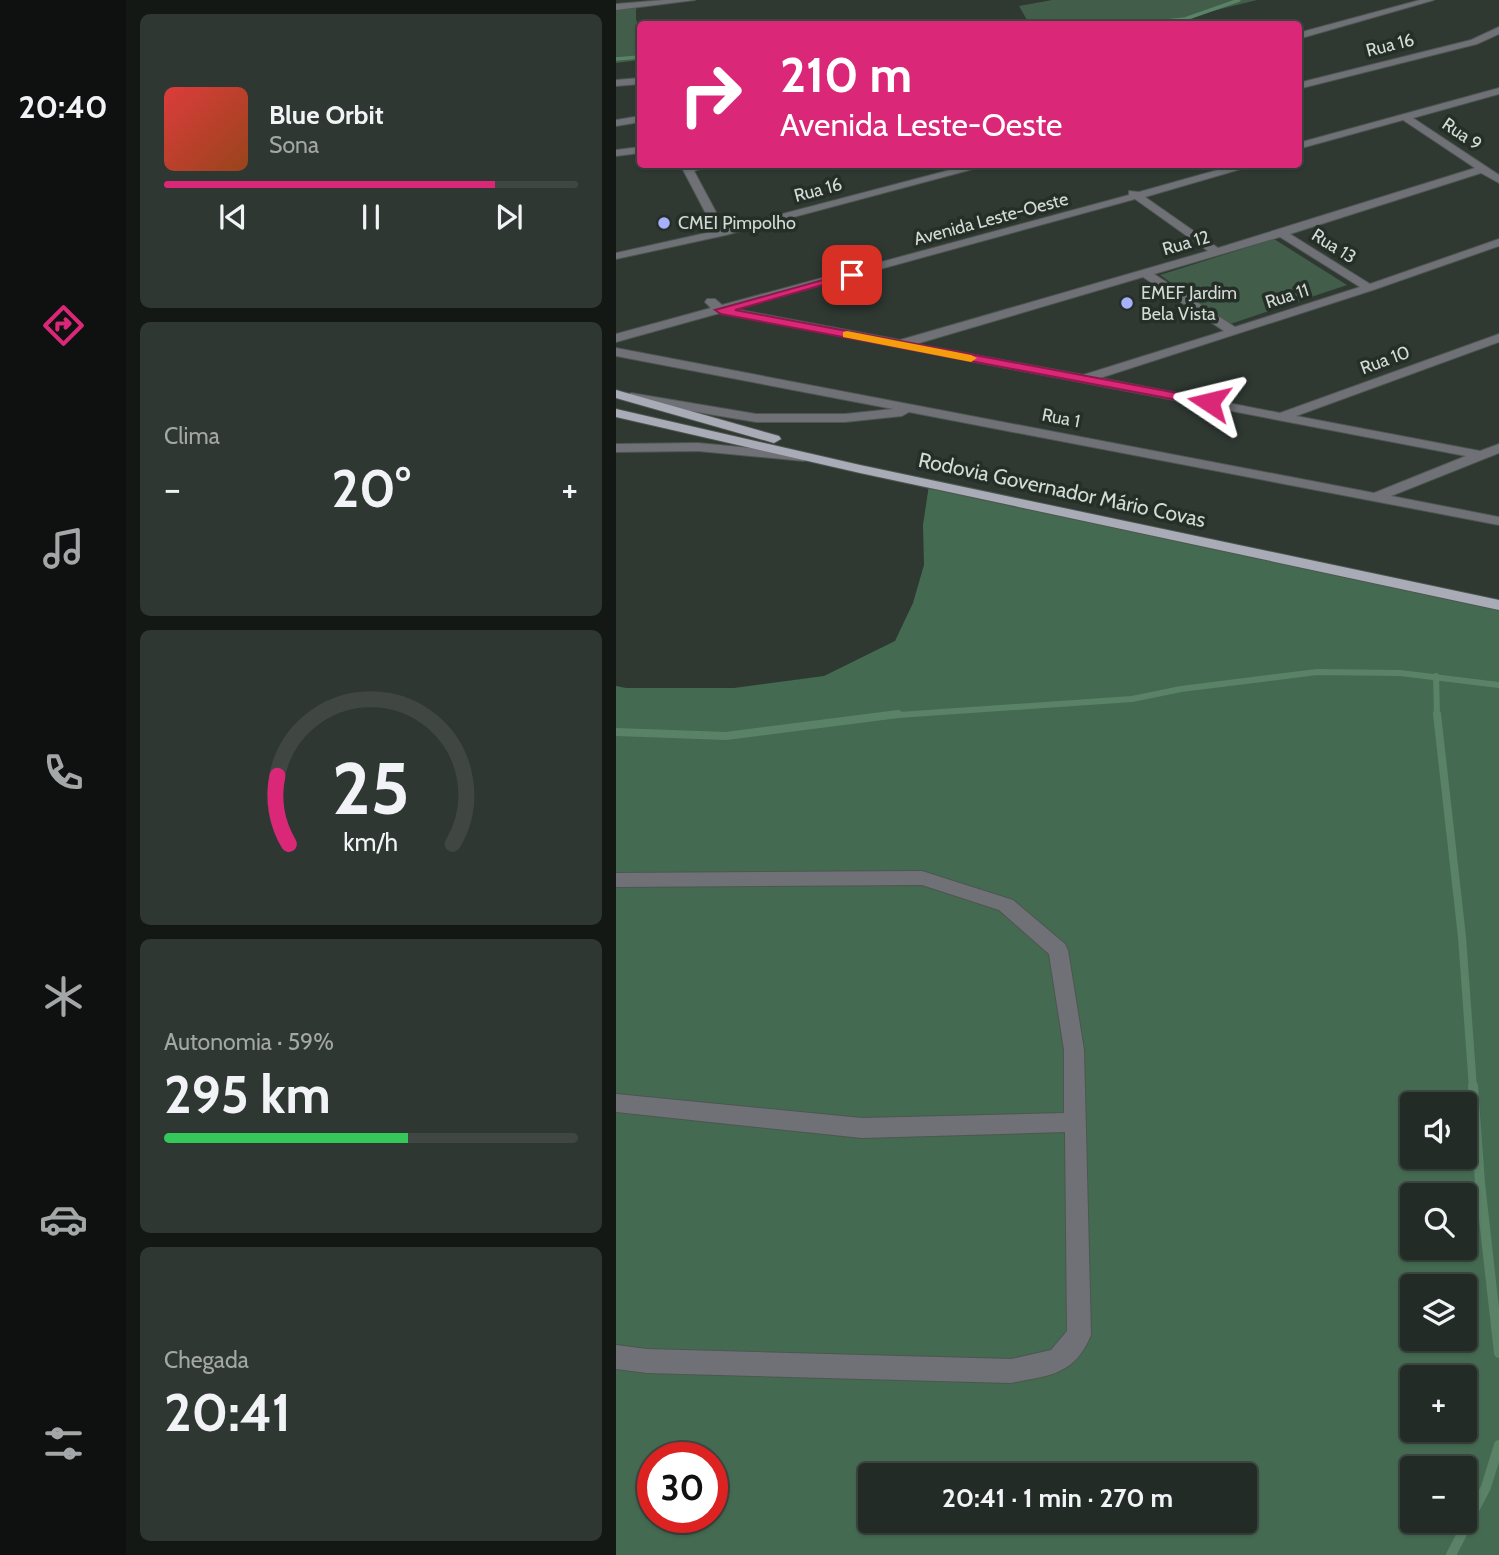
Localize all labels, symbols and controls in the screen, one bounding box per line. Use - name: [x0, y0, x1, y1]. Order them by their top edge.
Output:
- street label: Rua 16: [1364, 28, 1416, 62]
- text: 210 m: [780, 45, 912, 104]
- icon: right: [665, 49, 756, 140]
- text: 20:40: [18, 87, 108, 126]
- text: Blue Orbit: [269, 99, 384, 131]
- text: Avenida Leste-Oeste: [780, 105, 1063, 144]
- street label: Rua 9: [1438, 113, 1486, 155]
- text: Sona: [269, 131, 319, 159]
- street label: Rua 16: [792, 173, 844, 207]
- street label: Avenida Leste-Oeste: [911, 188, 1071, 250]
- icon: previous: [214, 198, 252, 236]
- icon: pause: [352, 198, 390, 236]
- icon: next: [490, 198, 528, 236]
- place label: CMEI Pimpolho: [678, 212, 796, 234]
- marker: CMEI Pimpolho: [656, 215, 672, 231]
- street label: Rua 13: [1308, 224, 1360, 268]
- street label: Rua 12: [1160, 226, 1212, 260]
- pin: [822, 245, 882, 305]
- icon: arrive: [833, 256, 871, 294]
- street label: Rua 11: [1262, 279, 1312, 313]
- place label: EMEF Jardim Bela Vista: [1141, 282, 1237, 325]
- marker: EMEF Jardim Bela Vista: [1119, 295, 1135, 311]
- icon: directions: [39, 301, 88, 350]
- street label: Rua 10: [1357, 341, 1413, 379]
- position arrow: [1172, 365, 1246, 439]
- street label: Rua 1: [1040, 404, 1082, 432]
- text: Clima: [164, 422, 220, 450]
- street label: Rodovia Governador Mário Covas: [916, 447, 1208, 532]
- text: 20°: [331, 457, 411, 520]
- text: −: [164, 465, 181, 512]
- text: +: [561, 465, 578, 512]
- icon: music: [39, 524, 88, 573]
- text: 25: [332, 744, 410, 832]
- icon: phone: [39, 748, 88, 797]
- text: km/h: [344, 826, 398, 856]
- icon: climate: [39, 972, 88, 1021]
- text: Autonomia · 59%: [164, 1028, 334, 1056]
- text: 295 km: [164, 1063, 331, 1126]
- map controls: [1400, 1092, 1477, 1533]
- button: sound: [1400, 1092, 1477, 1169]
- button: search: [1400, 1183, 1477, 1260]
- icon: car: [39, 1195, 88, 1244]
- button: layers: [1400, 1274, 1477, 1351]
- text: Chegada: [164, 1346, 249, 1374]
- button: +: [1400, 1365, 1477, 1442]
- text: 20:41: [164, 1381, 291, 1444]
- icon: filters: [39, 1419, 88, 1468]
- speed limit sign: 30: [637, 1442, 728, 1533]
- button: −: [1400, 1456, 1477, 1533]
- text: 20:41 · 1 min · 270 m: [942, 1482, 1173, 1514]

